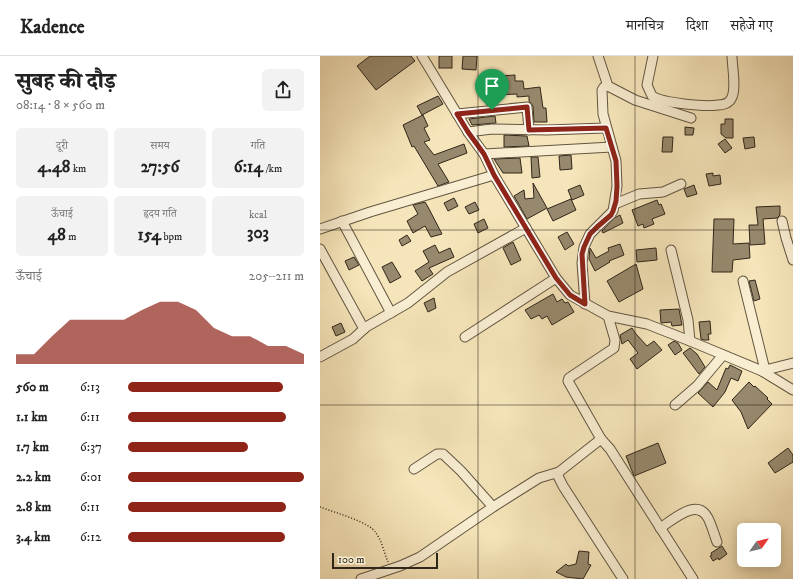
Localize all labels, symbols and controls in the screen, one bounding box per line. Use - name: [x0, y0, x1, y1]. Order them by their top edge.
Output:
- text: Kadence: [20, 16, 85, 39]
- text: मानचित्र: [626, 17, 664, 35]
- text: दिशा: [686, 17, 708, 35]
- text: सहेजे गए: [730, 17, 773, 35]
- text: सुबह की दौड़: [16, 68, 116, 95]
- button: share: [262, 69, 304, 111]
- pin: [475, 69, 509, 110]
- icon: arrive: [481, 75, 503, 97]
- text: 08:14 · 8 × 560 m: [16, 97, 105, 113]
- text: दूरी: [56, 139, 68, 153]
- text: समय: [150, 139, 170, 153]
- text: गति: [251, 139, 265, 153]
- text: 4.48: [38, 156, 70, 178]
- text: 27:56: [141, 156, 179, 178]
- text: 6:14: [234, 156, 263, 178]
- text: km: [70, 162, 86, 176]
- text: /km: [263, 162, 282, 176]
- text: ऊँचाई: [51, 207, 73, 221]
- text: हृदय गति: [143, 207, 177, 221]
- text: kcal: [249, 208, 267, 222]
- text: 303: [247, 222, 269, 244]
- text: 48: [48, 224, 66, 246]
- text: 154: [138, 224, 161, 246]
- text: m: [66, 230, 76, 244]
- text: bpm: [161, 230, 182, 244]
- text: ऊँचाई: [16, 268, 42, 284]
- text: 205–211 m: [249, 268, 304, 284]
- text: 560 m: [16, 379, 49, 395]
- text: 6:13: [80, 379, 100, 395]
- text: 1.1 km: [16, 409, 48, 425]
- text: 6:11: [80, 409, 100, 425]
- text: 1.7 km: [16, 439, 49, 455]
- text: 6:37: [80, 439, 102, 455]
- text: 2.2 km: [16, 469, 51, 485]
- text: 6:01: [80, 469, 102, 485]
- text: 2.8 km: [16, 499, 51, 515]
- text: 6:11: [80, 499, 100, 515]
- north arrow: [737, 523, 781, 567]
- map controls: [737, 523, 781, 567]
- text: 3.4 km: [16, 529, 51, 545]
- text: 6:12: [80, 529, 101, 545]
- scale bar: [332, 551, 438, 570]
- text: 100 m: [338, 553, 364, 567]

